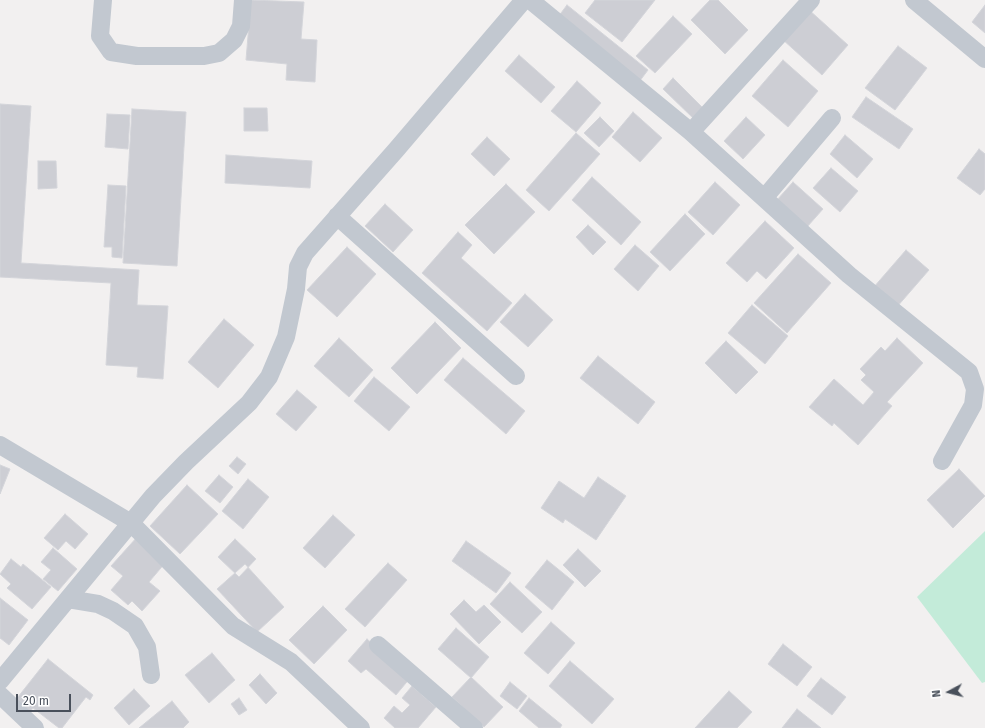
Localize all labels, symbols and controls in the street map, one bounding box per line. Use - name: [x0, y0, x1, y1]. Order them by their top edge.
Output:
- north arrow: [929, 672, 969, 712]
- scale bar: [18, 686, 73, 712]
- text: N: [930, 689, 943, 698]
- text: 20 m: [23, 694, 49, 708]

